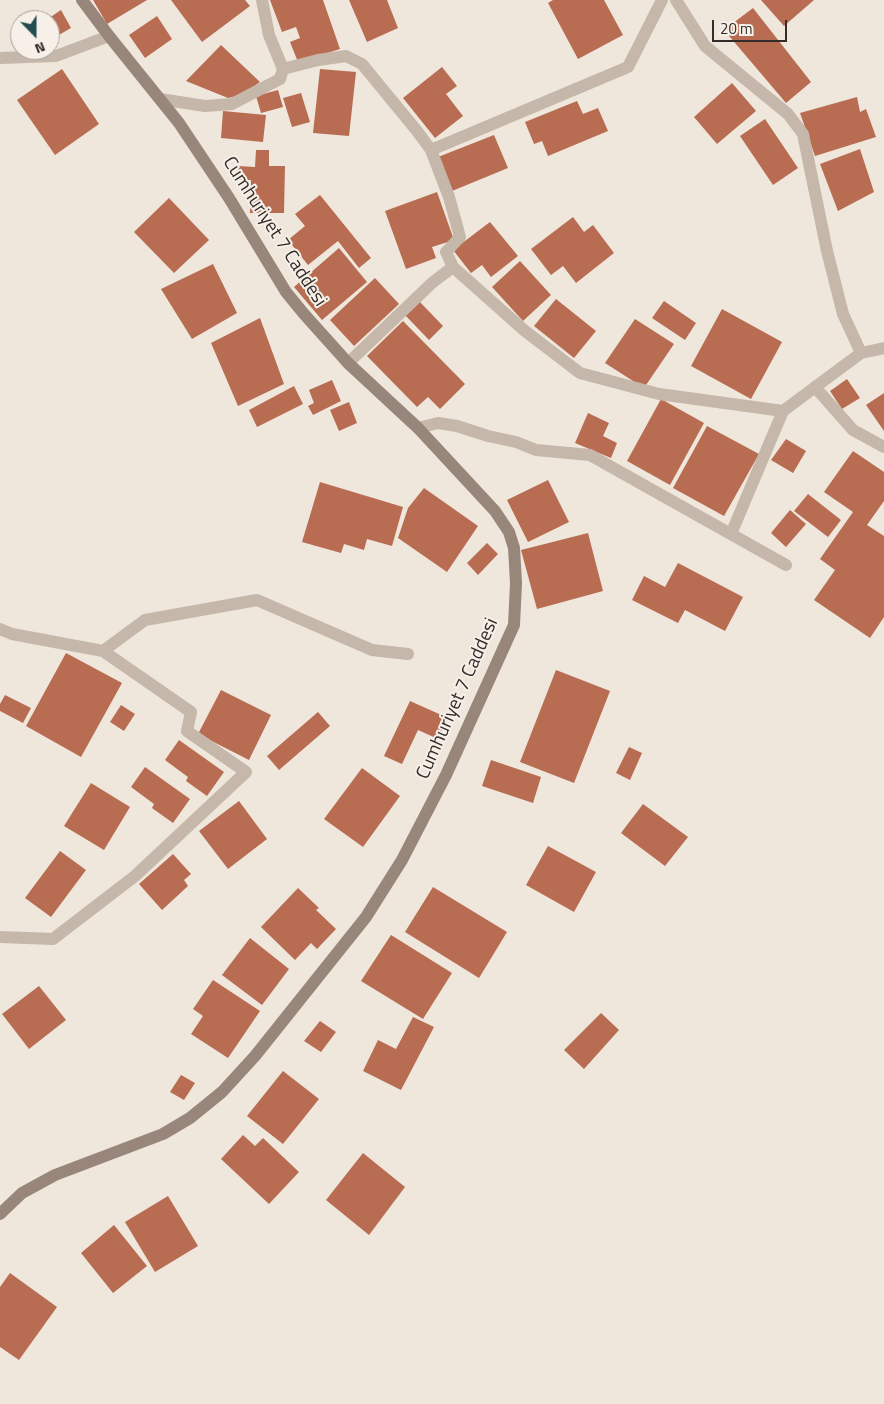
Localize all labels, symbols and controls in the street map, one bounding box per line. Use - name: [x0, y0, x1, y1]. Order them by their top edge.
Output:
- north arrow: [10, 10, 60, 60]
- scale bar: [714, 10, 789, 42]
- text: 20 m: [720, 17, 753, 40]
- text: N: [32, 37, 49, 60]
- street label: Cumhuriyet 7 Caddesi: [217, 153, 331, 311]
- street label: Cumhuriyet 7 Caddesi: [412, 615, 504, 783]

